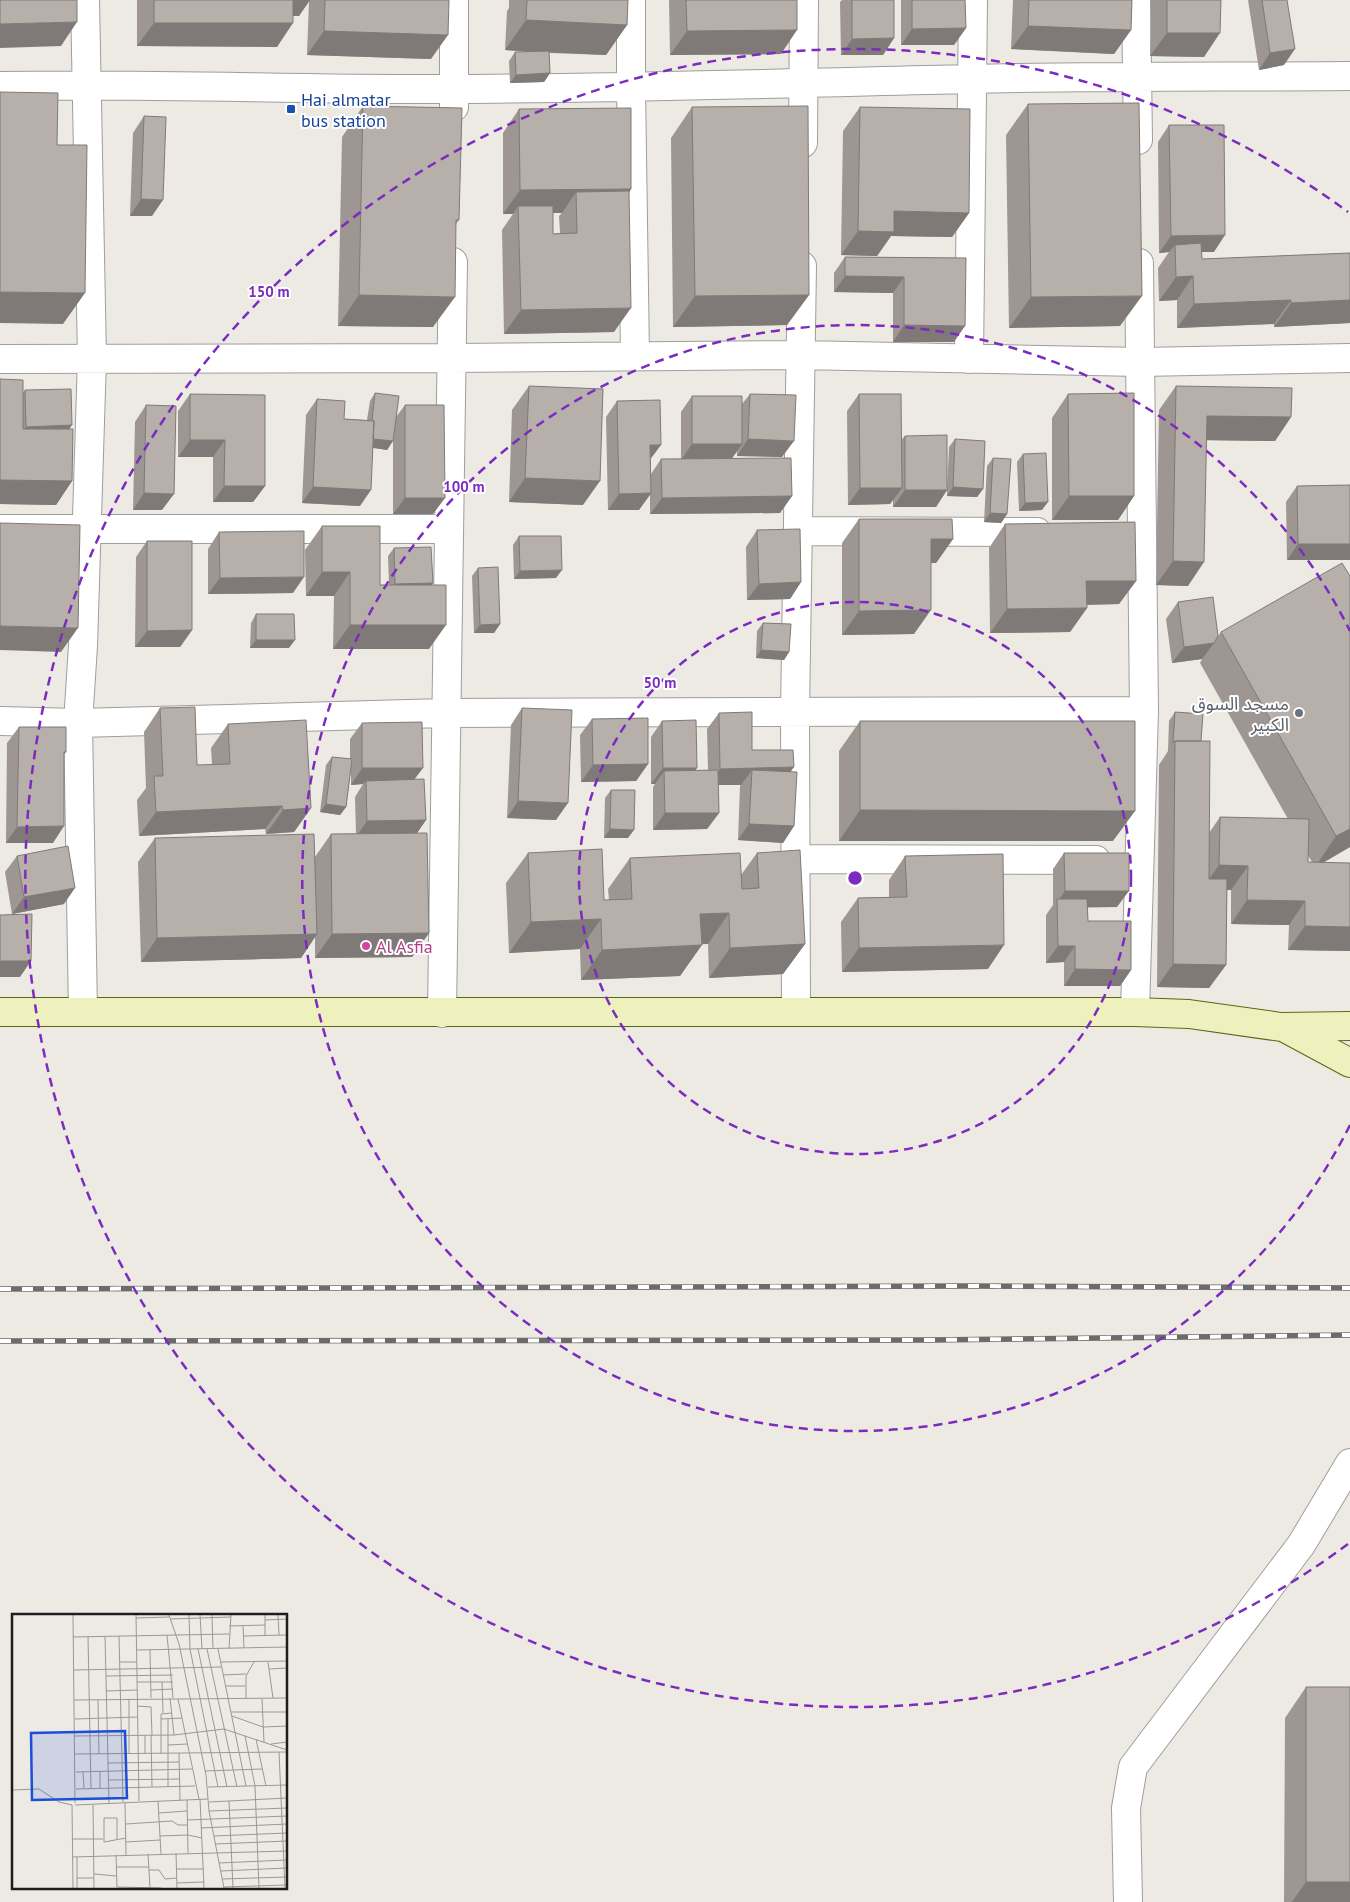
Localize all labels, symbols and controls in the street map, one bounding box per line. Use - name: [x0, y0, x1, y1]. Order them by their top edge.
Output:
- place label: Hai almatar bus station: [301, 88, 391, 132]
- marker: Hai almatar bus station: [285, 103, 297, 115]
- text: 150 m: [248, 282, 290, 301]
- text: 100 m: [443, 477, 485, 496]
- text: 50 m: [644, 673, 676, 692]
- place label: مسجد السوق الكبير: [1192, 692, 1289, 736]
- marker: مسجد السوق الكبير: [1293, 707, 1305, 719]
- centre of rings: [846, 869, 864, 887]
- place label: Al Asfia: [376, 935, 433, 958]
- marker: Al Asfia: [360, 940, 372, 952]
- inset map: [12, 1614, 288, 1890]

